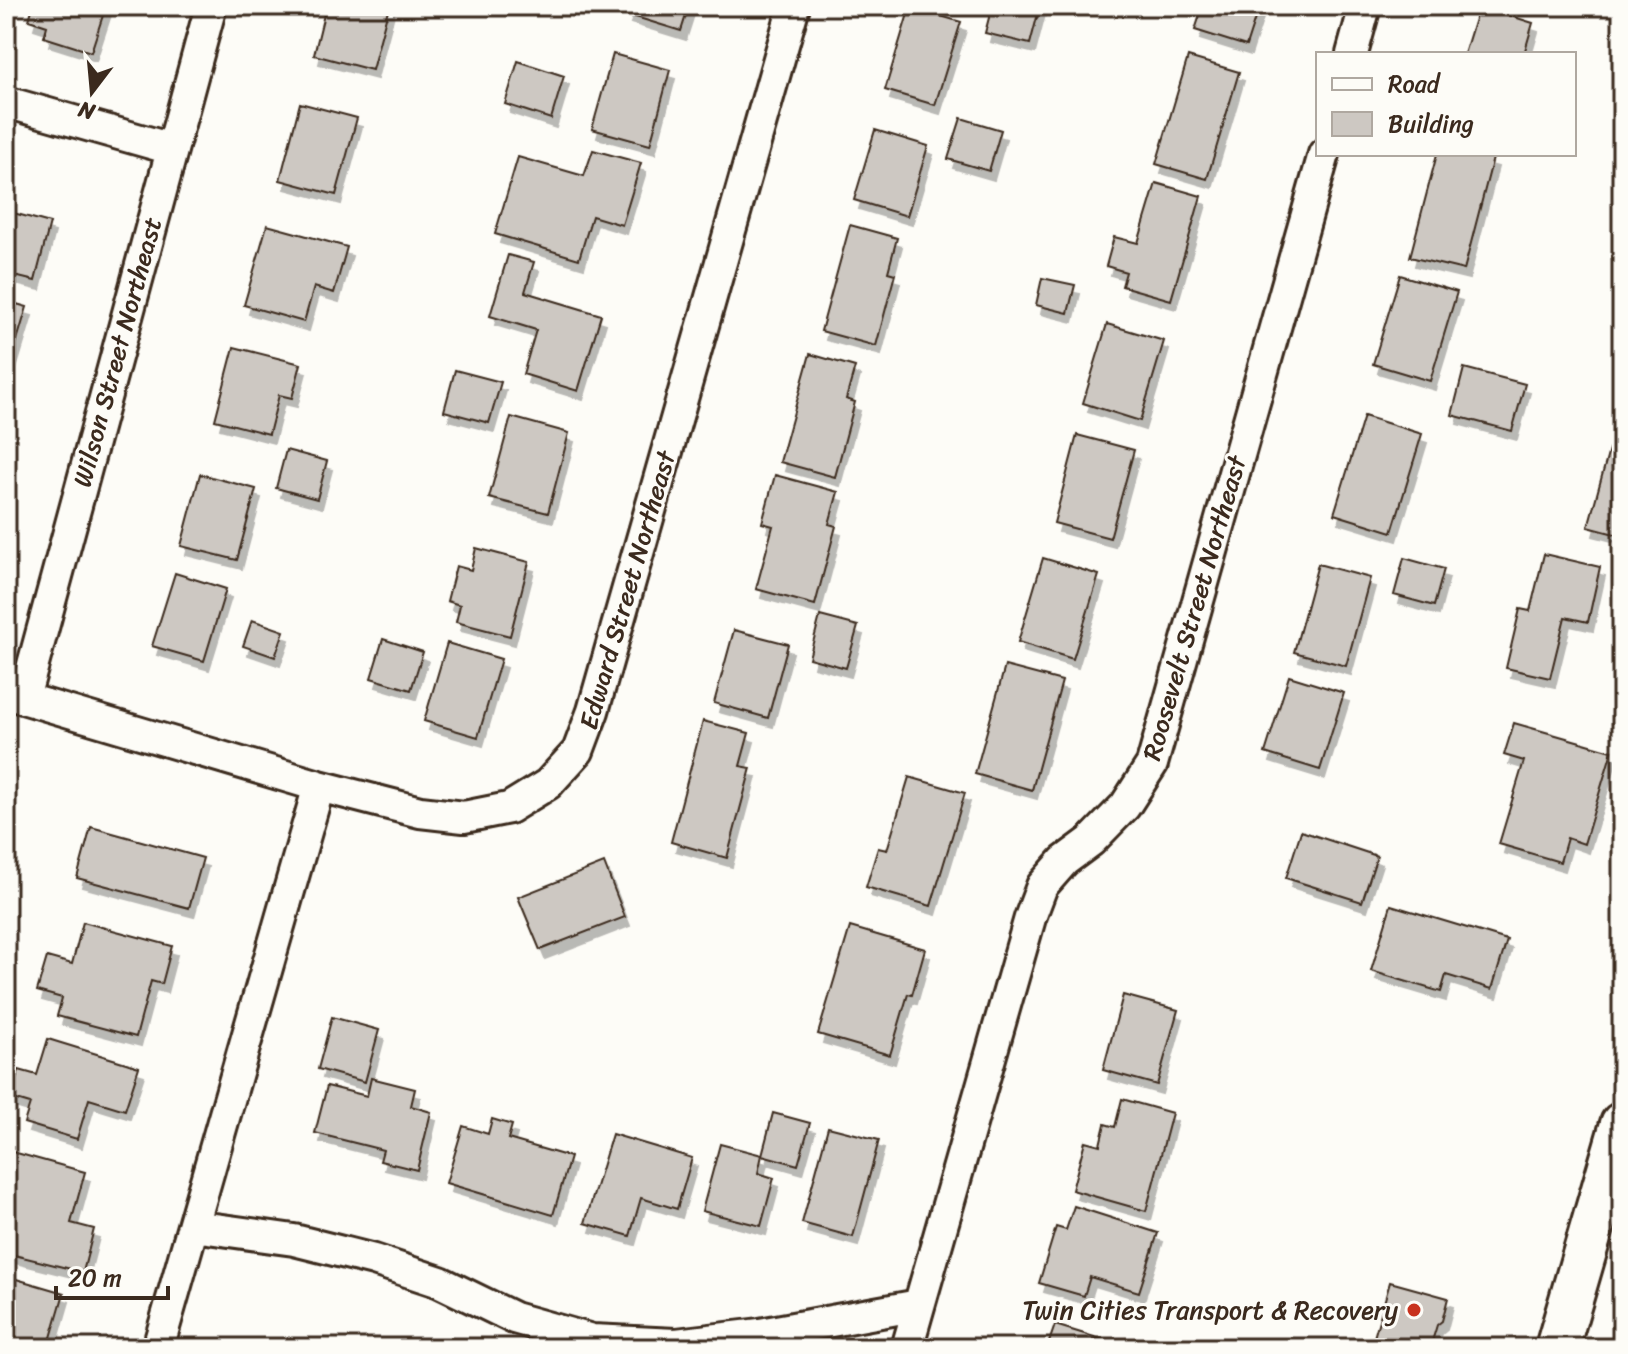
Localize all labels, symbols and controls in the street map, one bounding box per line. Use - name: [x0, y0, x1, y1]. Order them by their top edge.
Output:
- north arrow: [52, 52, 132, 132]
- legend: [1316, 52, 1576, 156]
- text: Road: [1388, 63, 1442, 105]
- text: N: [73, 90, 100, 132]
- text: Building: [1388, 103, 1474, 145]
- street label: Wilson Street Northeast: [59, 212, 175, 492]
- street label: Edward Street Northeast: [565, 444, 689, 735]
- street label: Roosevelt Street Northeast: [1128, 449, 1260, 766]
- scale bar: [56, 1250, 168, 1300]
- text: 20 m: [68, 1257, 122, 1299]
- place label: Twin Cities Transport & Recovery: [1022, 1287, 1398, 1333]
- marker: Twin Cities Transport & Recovery: [1405, 1301, 1423, 1319]

